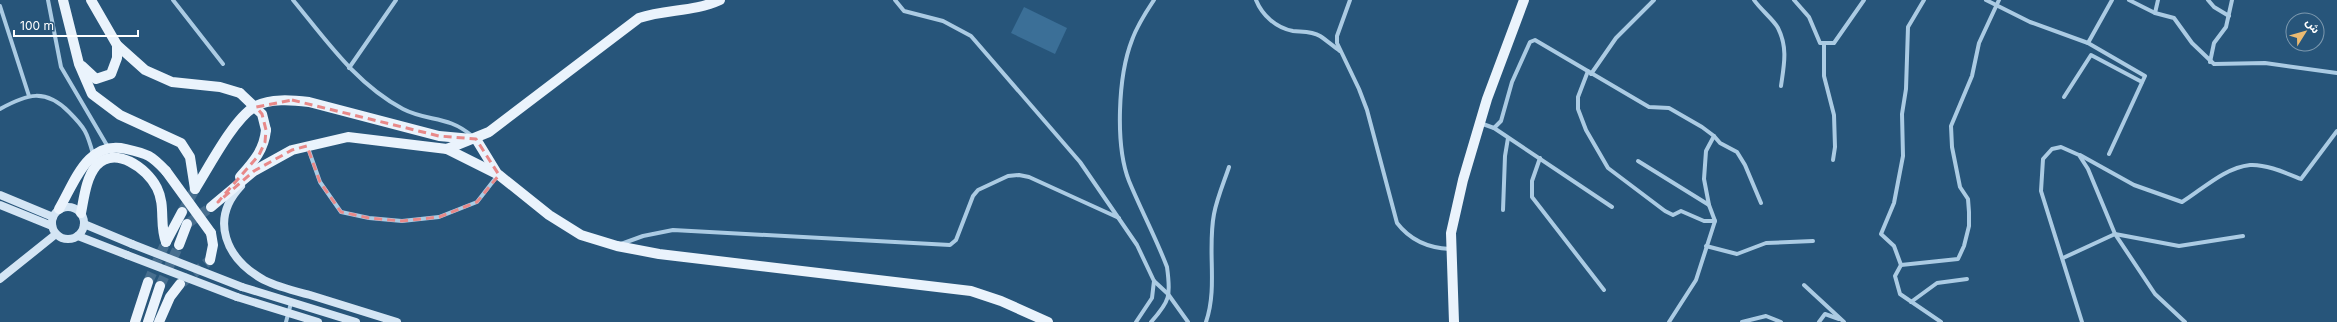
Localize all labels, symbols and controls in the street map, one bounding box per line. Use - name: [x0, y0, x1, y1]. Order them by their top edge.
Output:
- scale bar: [14, 12, 138, 38]
- north arrow: [2285, 12, 2325, 52]
- text: ش: [2303, 16, 2323, 36]
- text: 100 m: [20, 18, 54, 33]

